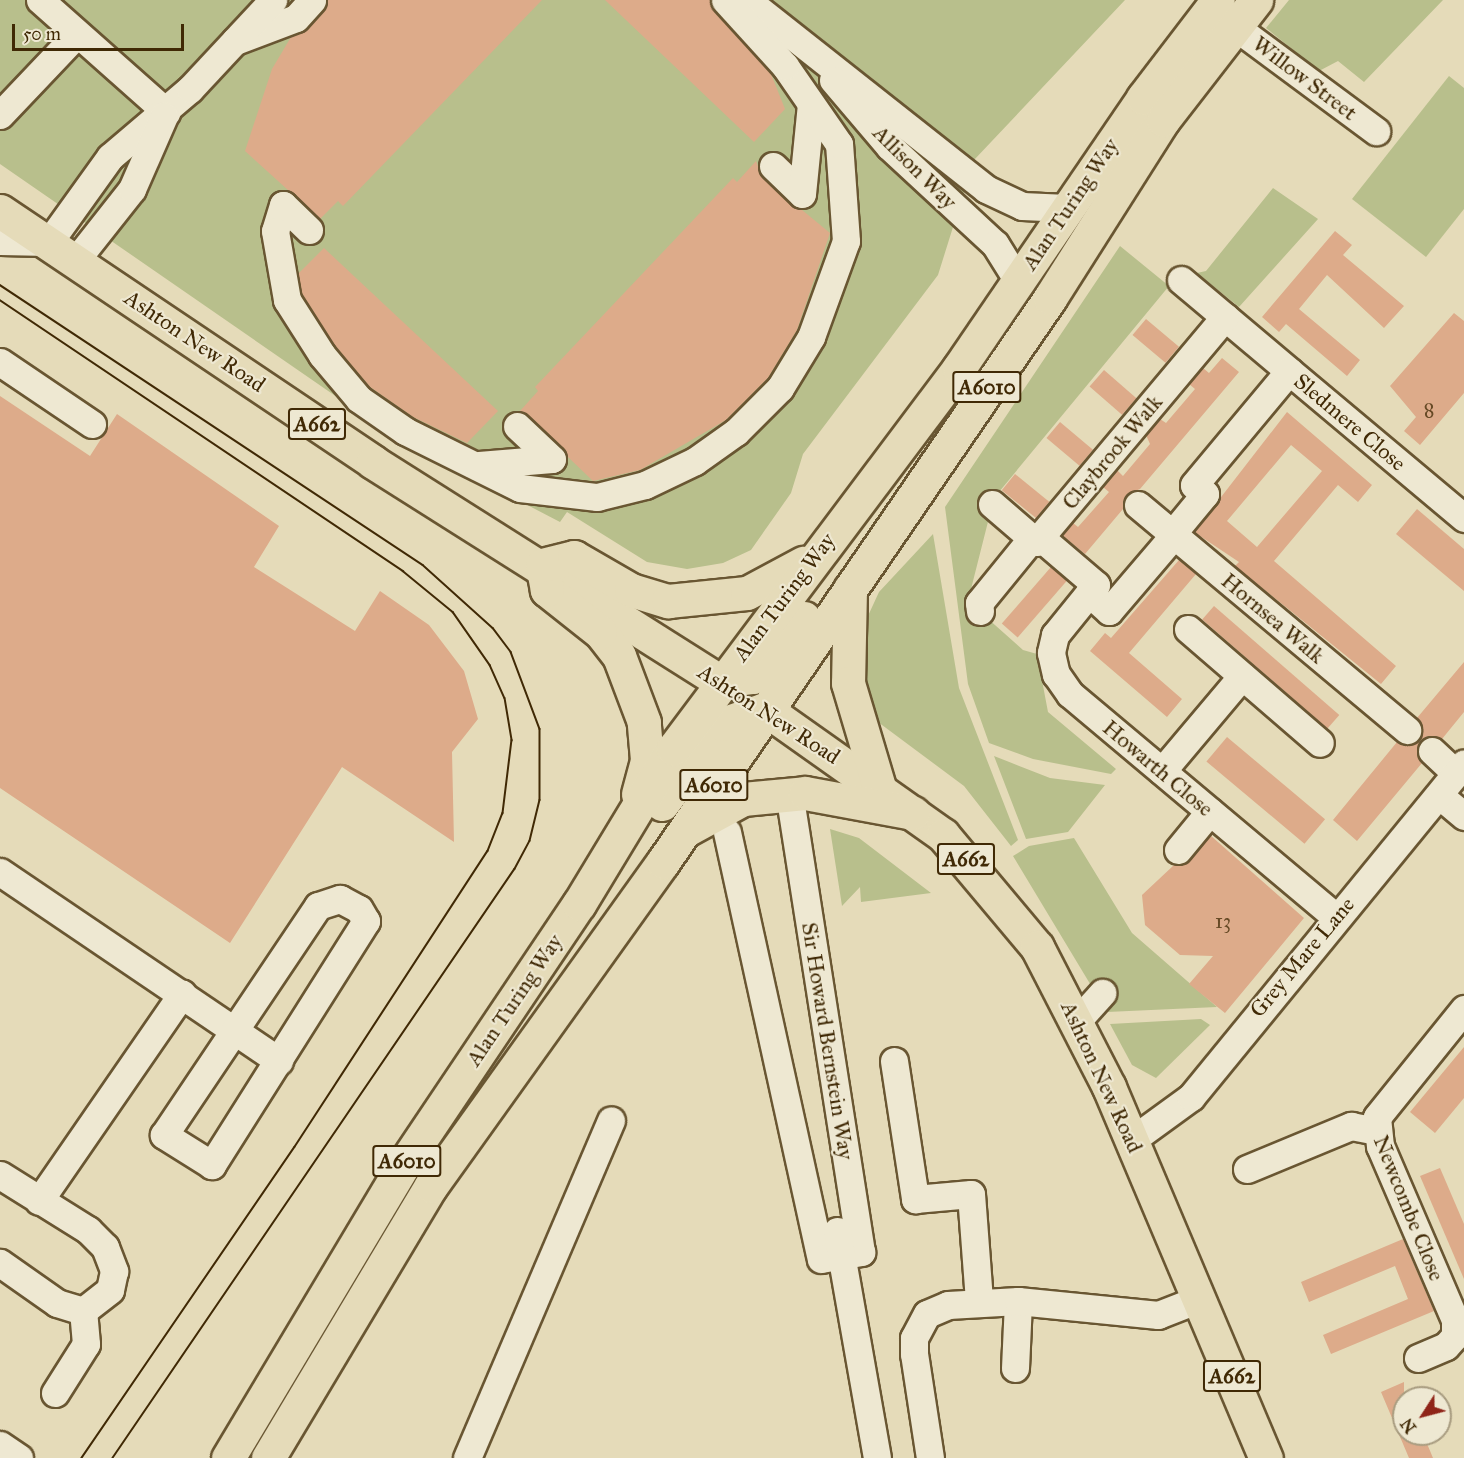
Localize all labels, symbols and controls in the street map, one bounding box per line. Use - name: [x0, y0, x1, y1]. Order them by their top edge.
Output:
- scale bar: [15, 12, 188, 50]
- text: 50 m: [23, 23, 61, 45]
- street label: Willow Street: [1248, 30, 1362, 126]
- street label: Allison Way: [868, 120, 962, 214]
- street label: Alan Turing Way: [1016, 133, 1124, 275]
- street label: Ashton New Road: [120, 284, 270, 398]
- street label: Sledmere Close: [1289, 368, 1411, 476]
- road number: A6010: [951, 369, 1023, 405]
- street label: Claybrook Walk: [1056, 389, 1168, 515]
- house number: 8: [1424, 398, 1434, 422]
- road number: A662: [287, 406, 347, 442]
- street label: Alan Turing Way: [727, 528, 841, 666]
- street label: Hornsea Walk: [1216, 567, 1330, 669]
- street label: Ashton New Road: [693, 658, 845, 770]
- street label: Howarth Close: [1097, 714, 1219, 822]
- road number: A6010: [678, 767, 750, 803]
- road number: A662: [936, 841, 996, 877]
- street label: Grey Mare Lane: [1244, 892, 1360, 1022]
- house number: 13: [1215, 909, 1231, 933]
- street label: Sir Howard Bernstein Way: [796, 920, 860, 1162]
- street label: Alan Turing Way: [460, 929, 568, 1071]
- street label: Ashton New Road: [1055, 997, 1149, 1157]
- street label: Newcombe Close: [1368, 1131, 1450, 1285]
- road number: A6010: [371, 1143, 443, 1179]
- road number: A662: [1202, 1358, 1262, 1394]
- north arrow: [1392, 1386, 1452, 1446]
- text: N: [1397, 1415, 1420, 1437]

